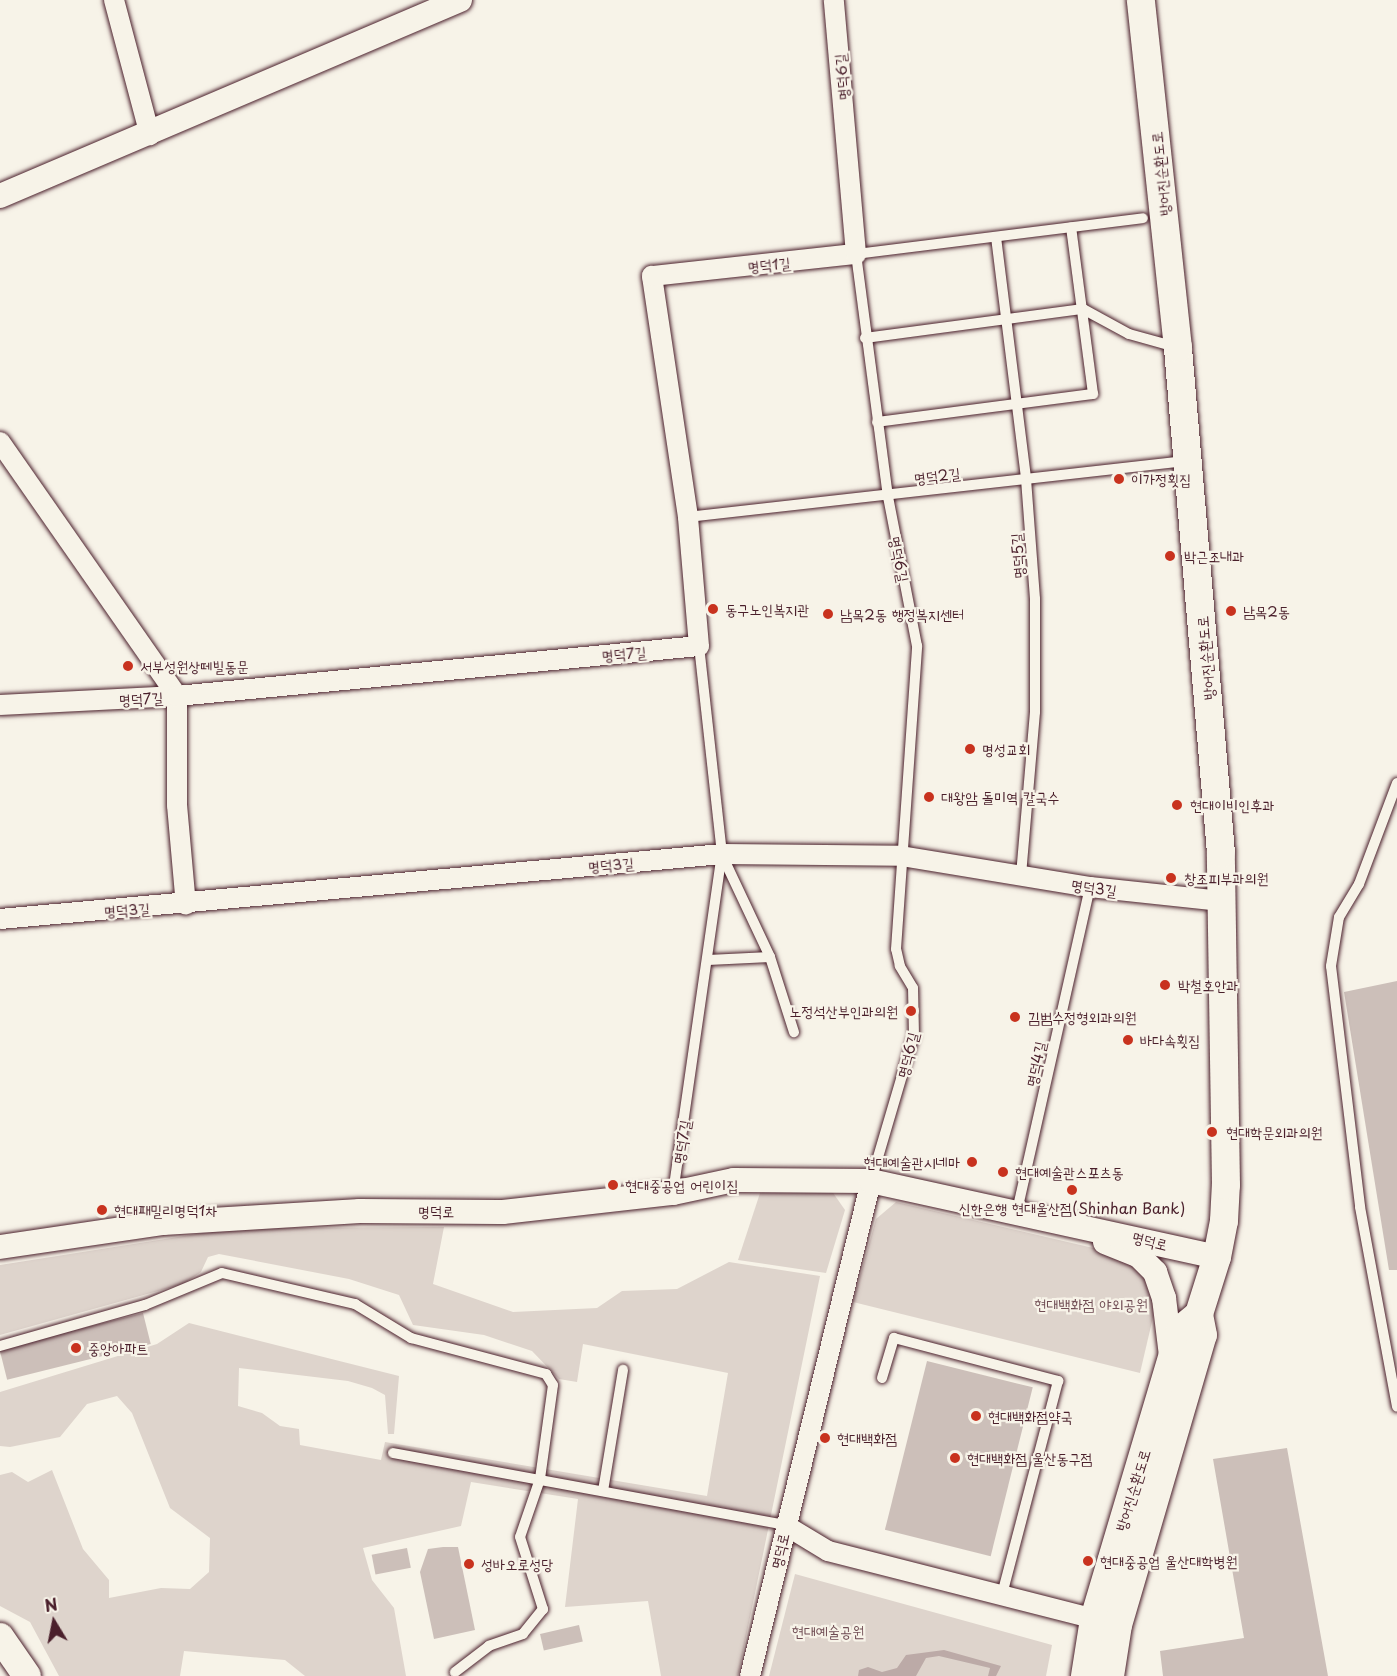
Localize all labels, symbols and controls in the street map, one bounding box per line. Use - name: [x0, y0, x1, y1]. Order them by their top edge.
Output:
- street label: 명덕6길: [830, 53, 852, 101]
- street label: 방어진순환도로: [1147, 131, 1173, 217]
- street label: 명덕1길: [747, 253, 791, 275]
- street label: 명덕2길: [913, 463, 961, 487]
- place label: 이가정횟집: [1131, 470, 1191, 488]
- marker: 이가정횟집: [1112, 472, 1126, 486]
- street label: 명덕5길: [1006, 533, 1028, 579]
- street label: 명덕6길: [887, 534, 913, 584]
- marker: 박근조내과: [1161, 547, 1179, 565]
- place label: 박근조내과: [1184, 547, 1244, 565]
- place label: 동구노인복지관: [725, 600, 809, 618]
- marker: 동구노인복지관: [706, 602, 720, 616]
- place label: 남목2동: [1243, 602, 1290, 620]
- marker: 남목2동: [1224, 604, 1238, 618]
- place label: 남목2동 행정복지센터: [840, 605, 964, 623]
- marker: 남목2동 행정복지센터: [821, 607, 835, 621]
- street label: 방어진순환도로: [1192, 615, 1218, 701]
- street label: 명덕7길: [601, 642, 647, 664]
- place label: 서부성원상떼빌동문: [140, 657, 249, 675]
- marker: 서부성원상떼빌동문: [121, 659, 135, 673]
- street label: 명덕7길: [118, 688, 164, 708]
- place label: 명성교회: [982, 740, 1030, 758]
- marker: 명성교회: [963, 742, 977, 756]
- place label: 대왕암 돌미역 칼국수: [941, 788, 1059, 806]
- marker: 대왕암 돌미역 칼국수: [922, 790, 936, 804]
- marker: 현대이비인후과: [1168, 796, 1186, 814]
- place label: 현대이비인후과: [1190, 796, 1274, 814]
- street label: 명덕3길: [587, 853, 635, 875]
- marker: 창조피부과의원: [1162, 869, 1180, 887]
- place label: 창조피부과의원: [1184, 869, 1268, 887]
- street label: 명덕3길: [1070, 875, 1118, 899]
- street label: 명덕3길: [103, 898, 151, 920]
- marker: 박철호안과: [1156, 976, 1174, 994]
- place label: 박철호안과: [1178, 976, 1238, 994]
- place label: 노정석산부인과의원: [789, 1002, 898, 1020]
- marker: 노정석산부인과의원: [902, 1002, 920, 1020]
- marker: 김범수정형외과의원: [1006, 1008, 1024, 1026]
- place label: 김범수정형외과의원: [1028, 1008, 1137, 1026]
- street label: 명덕6길: [893, 1030, 921, 1080]
- place label: 바다속횟집: [1140, 1031, 1200, 1049]
- marker: 바다속횟집: [1121, 1033, 1135, 1047]
- street label: 명덕4길: [1021, 1040, 1049, 1088]
- street label: 명덕7길: [669, 1118, 693, 1166]
- marker: 현대학문외과의원: [1203, 1123, 1221, 1141]
- place label: 현대학문외과의원: [1226, 1123, 1323, 1141]
- place label: 현대예술관시네마: [863, 1153, 960, 1171]
- marker: 현대예술관시네마: [965, 1155, 979, 1169]
- place label: 현대예술관스포츠동: [1015, 1163, 1124, 1181]
- marker: 현대예술관스포츠동: [996, 1165, 1010, 1179]
- place label: 현대중공업 어린이집: [625, 1176, 739, 1194]
- marker: 현대중공업 어린이집: [606, 1178, 620, 1192]
- marker: 신한은행 현대울산점(Shinhan Bank): [1065, 1183, 1079, 1197]
- place label: 신한은행 현대울산점(Shinhan Bank): [959, 1199, 1185, 1217]
- place label: 현대패밀리명덕1차: [114, 1201, 217, 1219]
- street label: 명덕로: [418, 1202, 454, 1220]
- marker: 현대패밀리명덕1차: [95, 1203, 109, 1217]
- street label: 명덕로: [1130, 1227, 1170, 1253]
- park label: 현대백화점 야외공원: [1034, 1295, 1148, 1313]
- place label: 중앙아파트: [88, 1339, 148, 1357]
- marker: 중앙아파트: [69, 1341, 83, 1355]
- place label: 현대백화점약국: [988, 1407, 1072, 1425]
- marker: 현대백화점약국: [969, 1409, 983, 1423]
- place label: 현대백화점: [837, 1429, 897, 1447]
- marker: 현대백화점: [818, 1431, 832, 1445]
- street label: 방어진순환도로: [1111, 1447, 1153, 1533]
- place label: 현대백화점 울산동구점: [967, 1449, 1093, 1467]
- marker: 현대백화점 울산동구점: [948, 1451, 962, 1465]
- street label: 명덕로: [766, 1531, 792, 1571]
- place label: 현대중공업 울산대학병원: [1100, 1552, 1238, 1570]
- marker: 현대중공업 울산대학병원: [1081, 1554, 1095, 1568]
- place label: 성바오로성당: [481, 1555, 553, 1573]
- marker: 성바오로성당: [462, 1557, 476, 1571]
- text: N: [43, 1591, 59, 1617]
- north arrow: [24, 1592, 84, 1652]
- park label: 현대예술공원: [792, 1622, 864, 1640]

